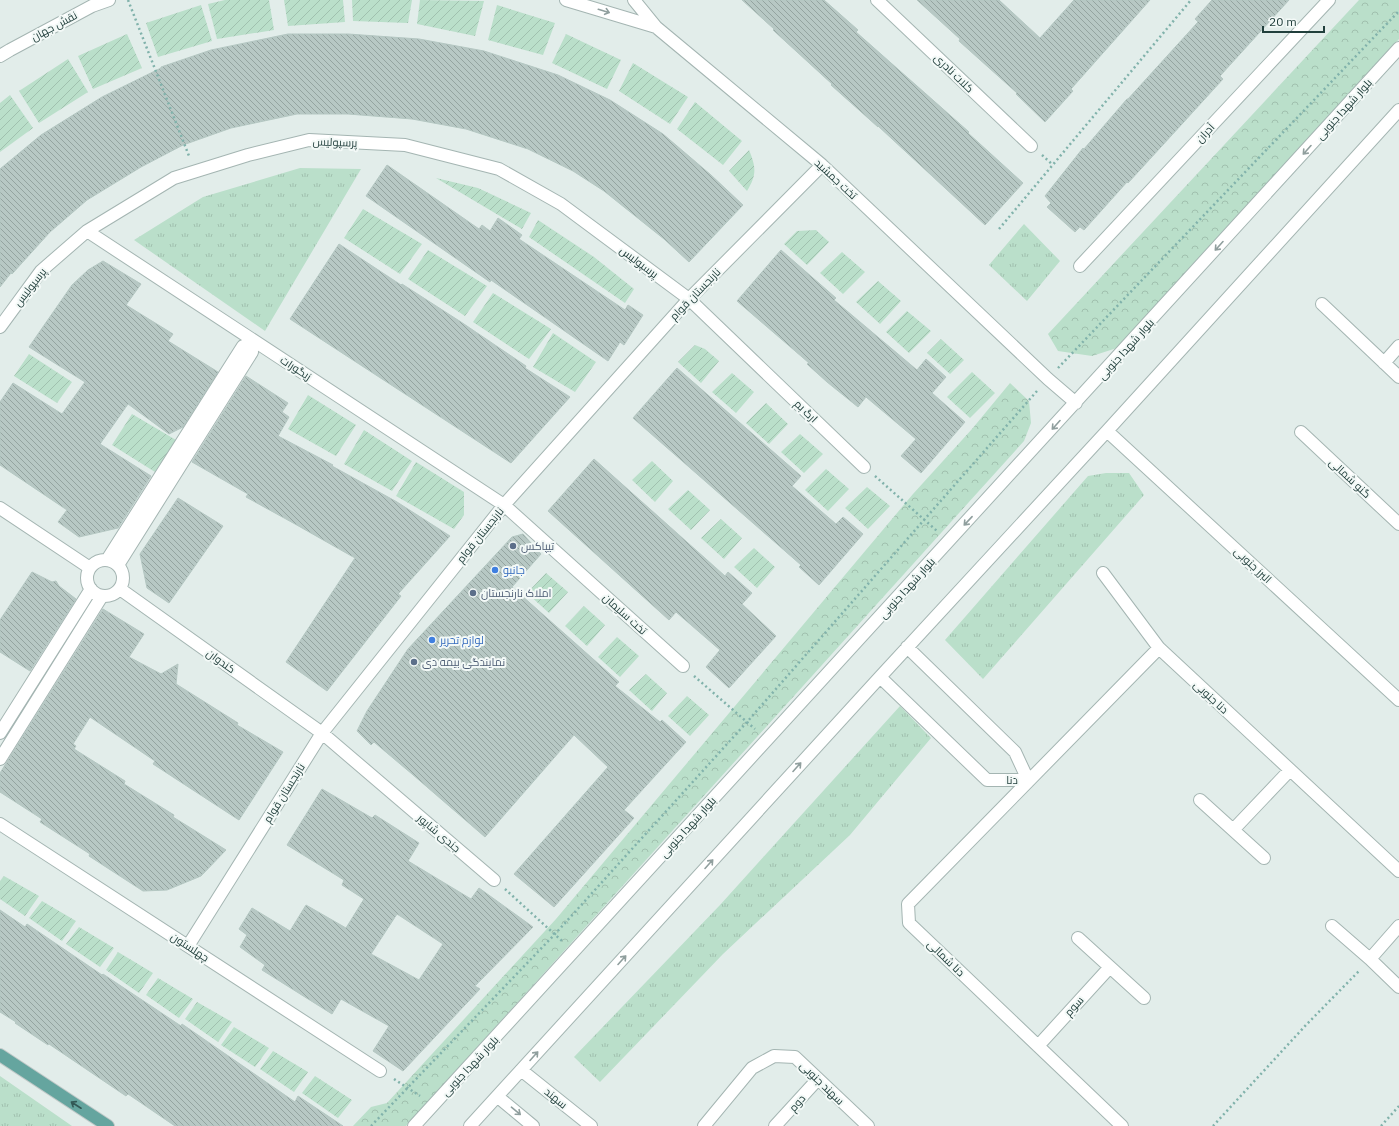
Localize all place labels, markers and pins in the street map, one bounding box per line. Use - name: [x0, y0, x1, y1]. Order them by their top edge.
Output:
- place label: تیپاکس: [521, 539, 554, 553]
- marker: تیپاکس: [508, 541, 518, 551]
- place label: جانبو: [503, 563, 525, 577]
- marker: جانبو: [490, 565, 500, 575]
- place label: املاک نارنجستان: [481, 586, 552, 600]
- marker: املاک نارنجستان: [468, 588, 478, 598]
- place label: لوازم تحریر: [439, 633, 484, 648]
- marker: لوازم تحریر: [427, 635, 437, 645]
- place label: نمایندگی بیمه دی: [422, 655, 505, 669]
- marker: نمایندگی بیمه دی: [409, 657, 419, 667]

